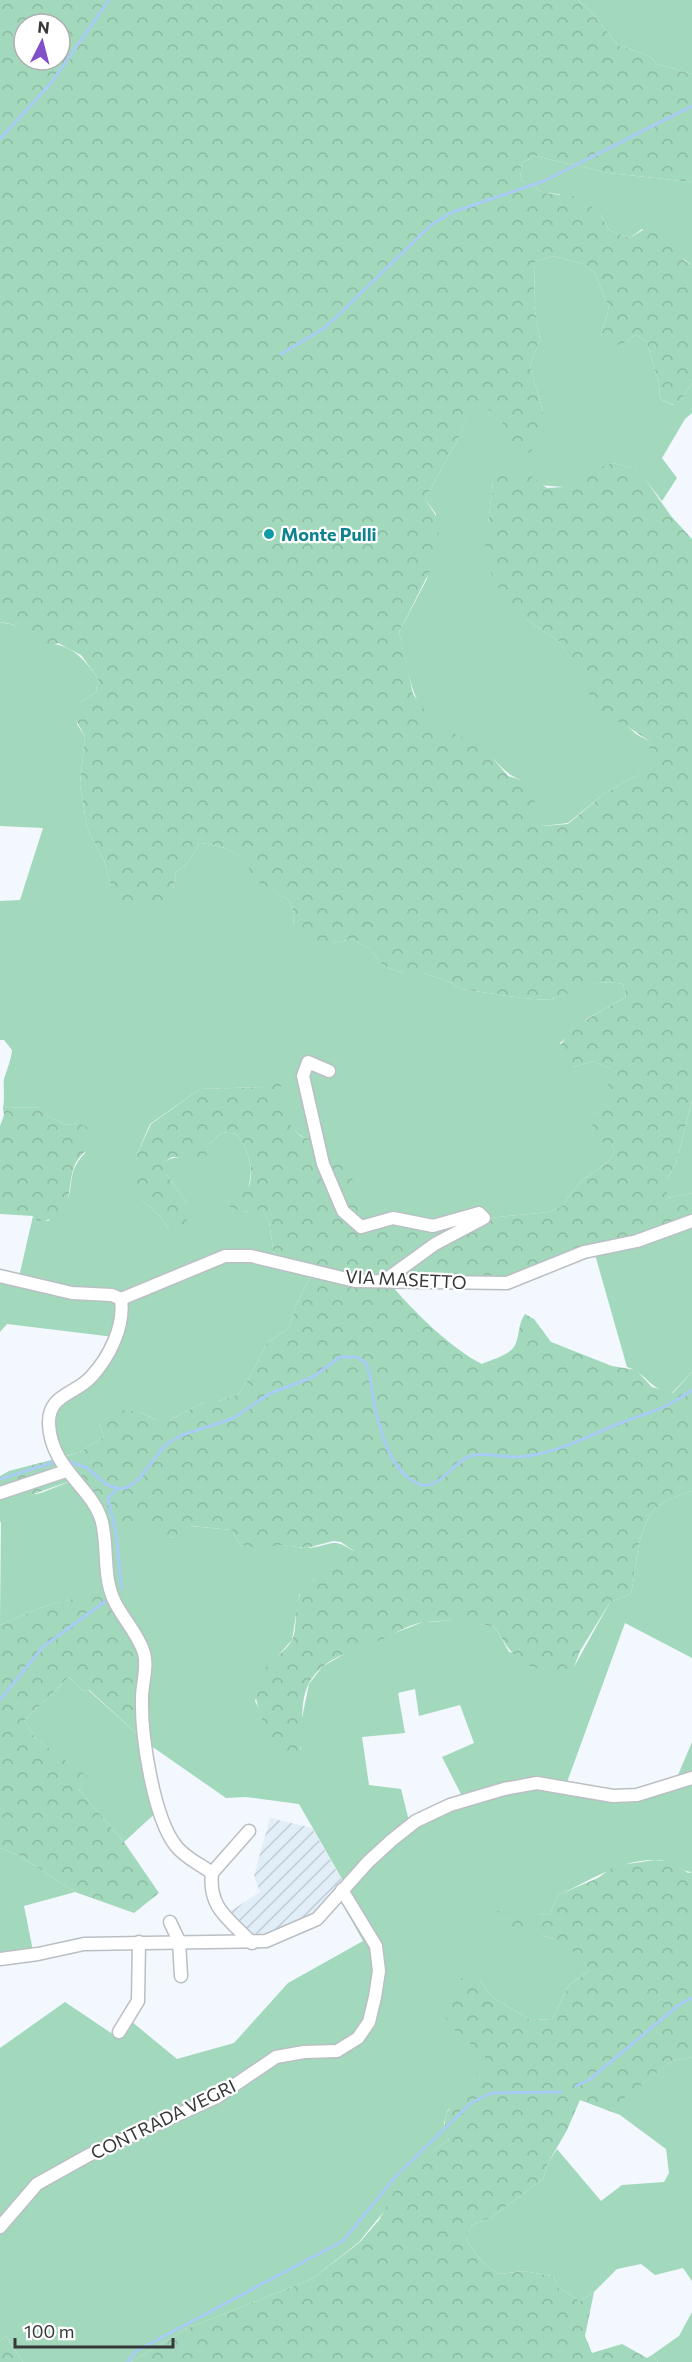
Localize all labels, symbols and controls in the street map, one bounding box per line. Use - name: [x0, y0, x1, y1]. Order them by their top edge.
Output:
- north arrow: [12, 12, 72, 72]
- text: N: [37, 17, 51, 37]
- place label: Monte Pulli: [281, 523, 377, 545]
- marker: Monte Pulli: [262, 527, 276, 541]
- street label: VIA MASETTO: [345, 1265, 467, 1293]
- street label: CONTRADA VEGRI: [87, 2074, 239, 2164]
- scale bar: [15, 2311, 172, 2349]
- text: 100 m: [24, 2320, 74, 2342]

